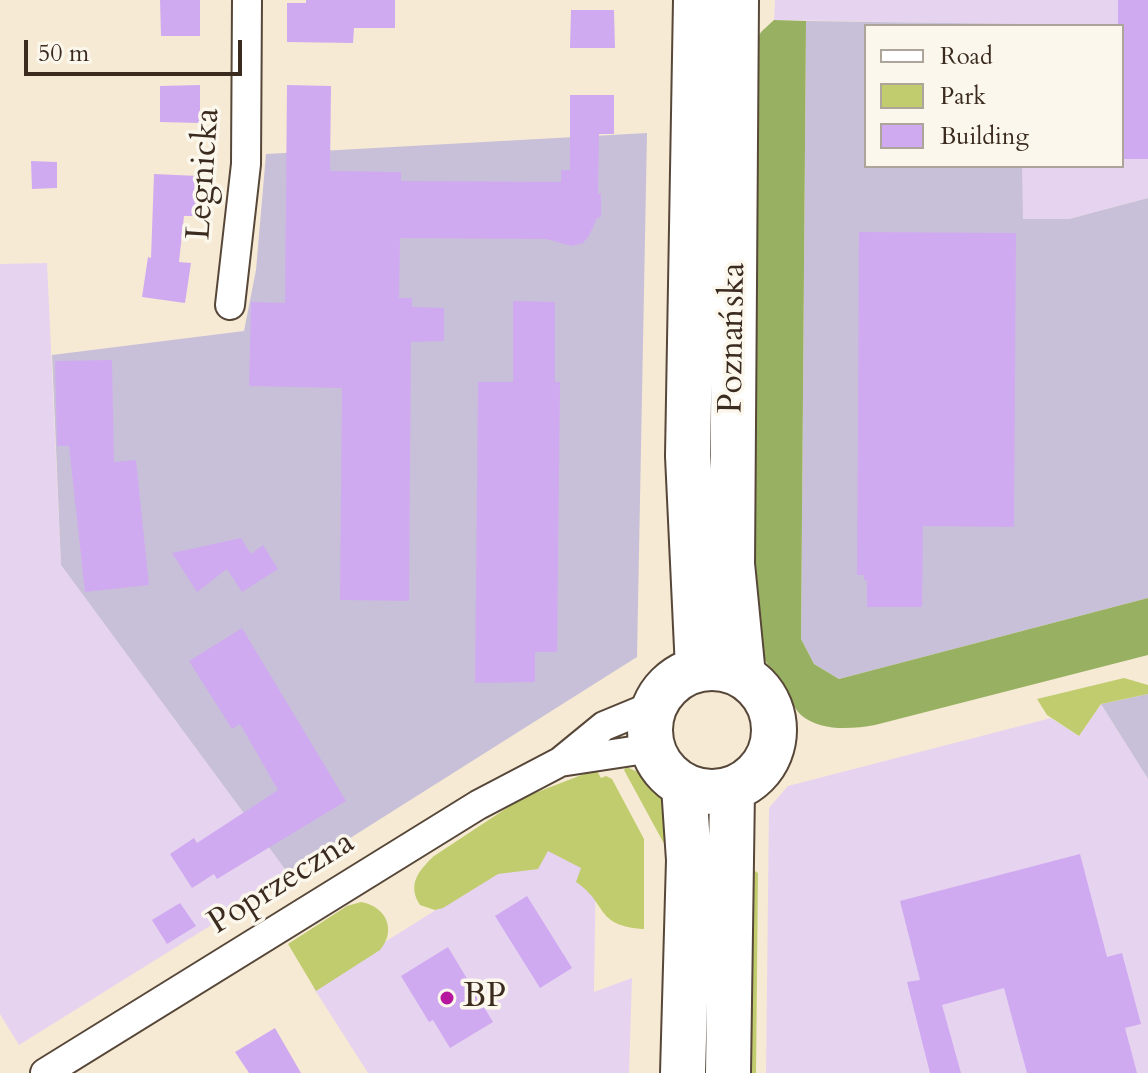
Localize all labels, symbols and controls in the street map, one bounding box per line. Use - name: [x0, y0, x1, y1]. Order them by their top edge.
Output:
- scale bar: [28, 24, 246, 74]
- legend: [864, 24, 1124, 168]
- text: 50 m: [38, 37, 89, 70]
- text: Road: [940, 40, 993, 73]
- text: Park: [940, 80, 986, 113]
- street label: Legnicka: [180, 107, 230, 241]
- text: Building: [940, 120, 1029, 153]
- street label: Poznańska: [712, 262, 756, 414]
- street label: Poprzeczna: [202, 823, 362, 945]
- place label: BP: [463, 978, 506, 1018]
- marker: BP: [438, 989, 456, 1007]

